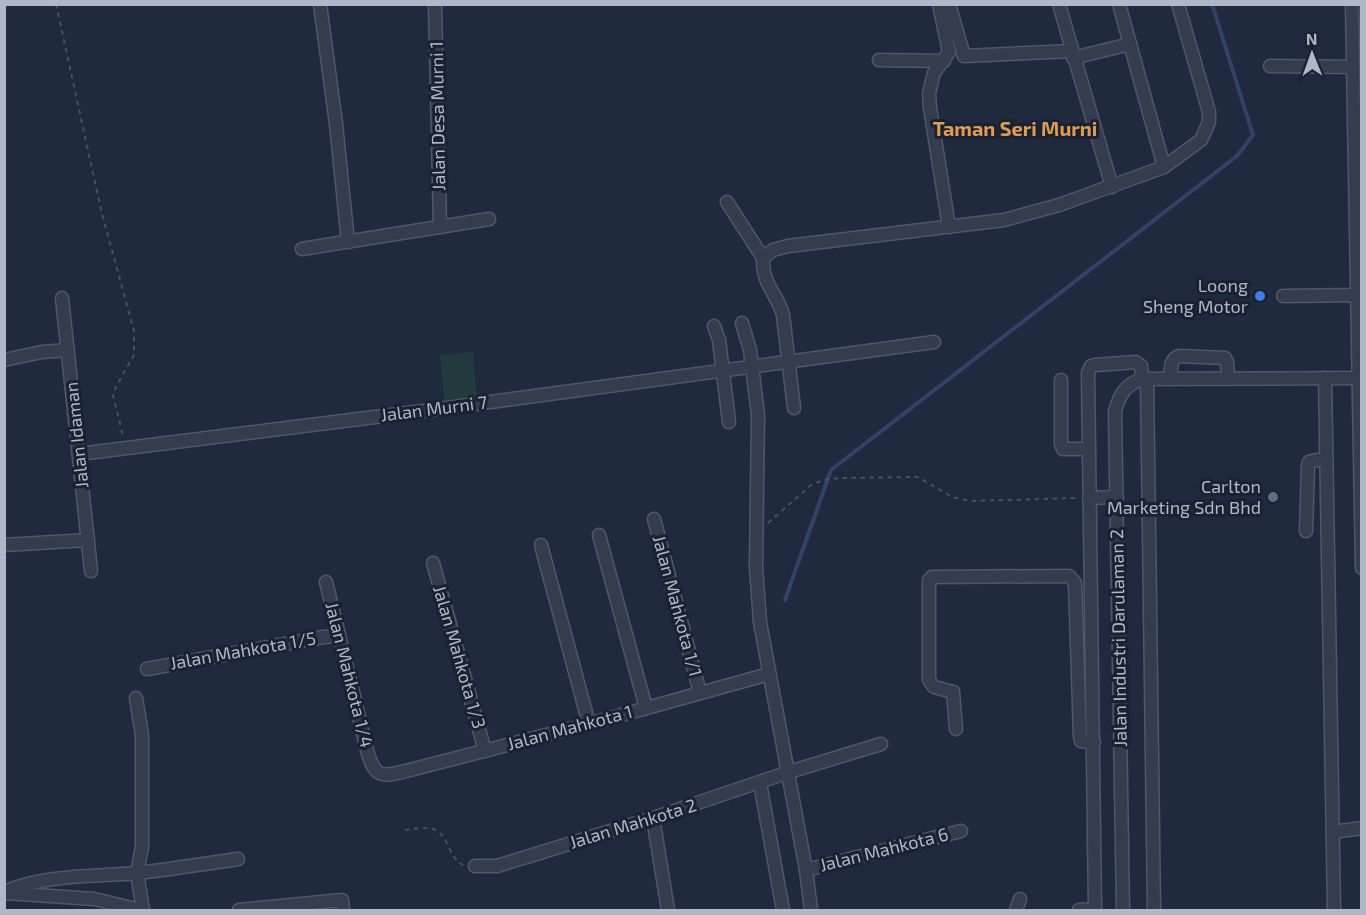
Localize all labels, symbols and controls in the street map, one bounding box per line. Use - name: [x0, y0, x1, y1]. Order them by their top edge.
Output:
- north arrow: [1282, 24, 1342, 84]
- text: N: [1306, 29, 1318, 48]
- street label: Jalan Desa Murni 1: [425, 41, 449, 191]
- district label: Taman Seri Murni: [933, 116, 1097, 140]
- place label: Loong Sheng Motor: [1143, 274, 1248, 317]
- marker: Loong Sheng Motor: [1253, 289, 1267, 303]
- street label: Jalan Idaman: [59, 381, 93, 489]
- street label: Jalan Murni 7: [379, 391, 488, 425]
- place label: Carlton Marketing Sdn Bhd: [1107, 475, 1261, 518]
- marker: Carlton Marketing Sdn Bhd: [1266, 490, 1280, 504]
- street label: Jalan Industri Darulaman 2: [1105, 529, 1131, 747]
- street label: Jalan Mahkota 1/1: [649, 533, 707, 679]
- street label: Jalan Mahkota 1/3: [429, 582, 491, 731]
- street label: Jalan Mahkota 1/4: [321, 600, 379, 750]
- street label: Jalan Mahkota 1/5: [168, 626, 318, 674]
- street label: Jalan Mahkota 1: [505, 700, 635, 754]
- street label: Jalan Mahkota 2: [566, 793, 699, 853]
- street label: Jalan Mahkota 6: [817, 822, 950, 876]

